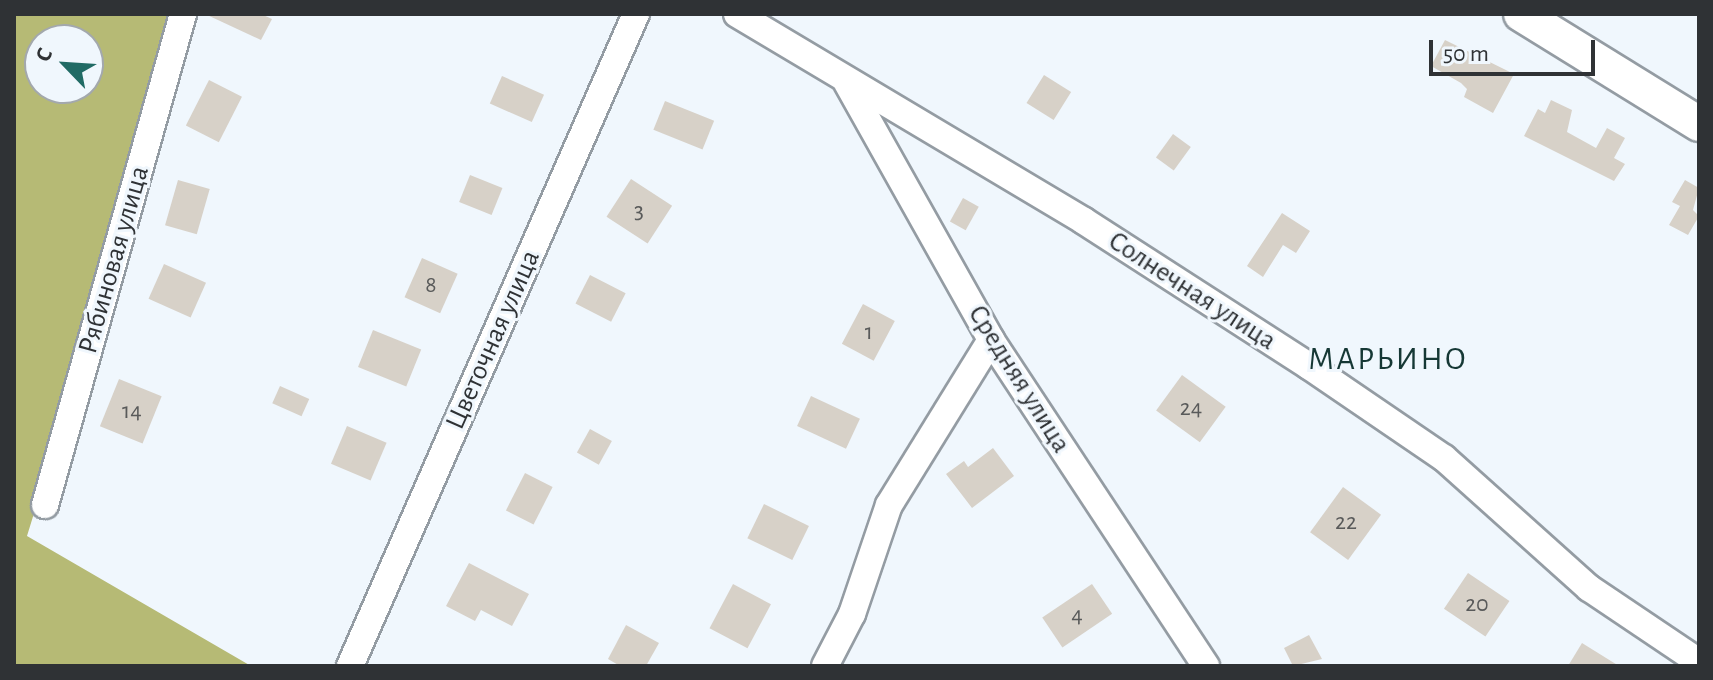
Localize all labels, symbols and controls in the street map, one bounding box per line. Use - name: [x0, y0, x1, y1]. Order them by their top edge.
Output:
- north arrow: [24, 24, 104, 104]
- scale bar: [1433, 24, 1599, 74]
- text: 50 m: [1443, 42, 1489, 66]
- text: С: [32, 45, 57, 65]
- street label: Рябиновая улица: [71, 162, 157, 358]
- house number: 3: [634, 198, 644, 226]
- street label: Солнечная улица: [1102, 224, 1282, 358]
- street label: Цветочная улица: [438, 245, 548, 435]
- house number: 8: [425, 272, 437, 300]
- street label: Средняя улица: [960, 299, 1078, 459]
- house number: 1: [865, 319, 873, 347]
- district label: МАРЬИНО: [1308, 340, 1468, 378]
- house number: 24: [1180, 395, 1202, 423]
- house number: 14: [122, 398, 142, 426]
- house number: 22: [1335, 509, 1357, 537]
- house number: 20: [1465, 591, 1489, 619]
- house number: 4: [1071, 602, 1083, 630]

